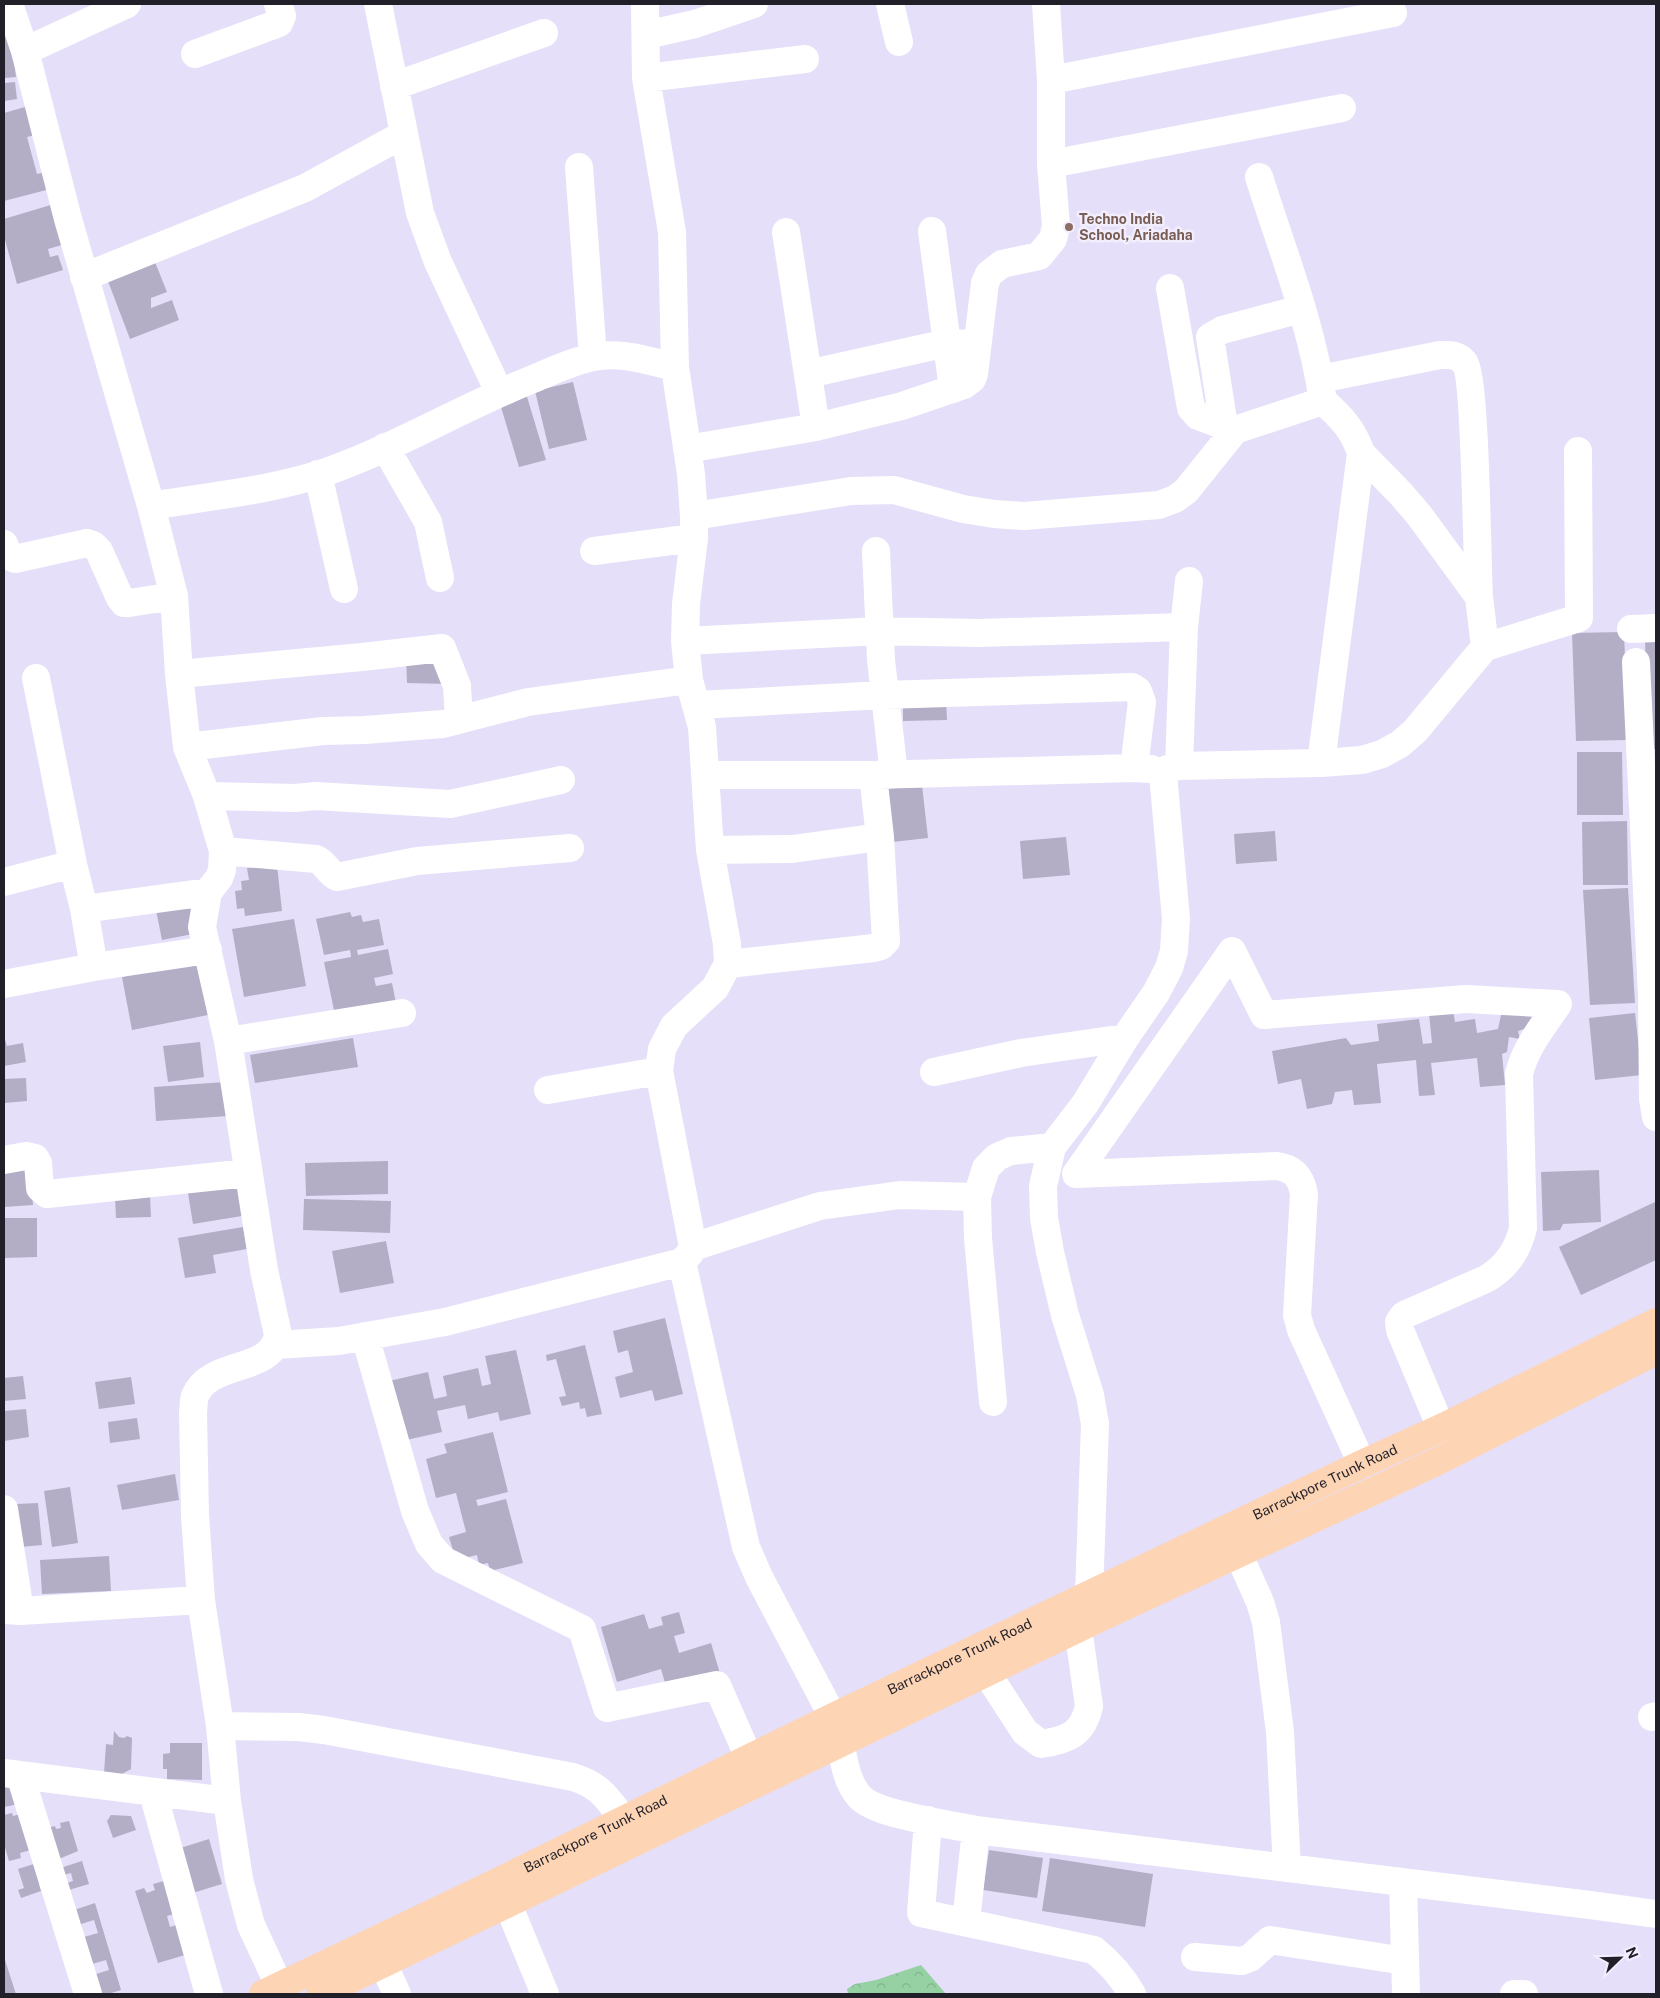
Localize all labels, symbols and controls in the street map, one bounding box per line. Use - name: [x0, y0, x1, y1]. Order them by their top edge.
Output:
- place label: Techno India School, Ariadaha: [1079, 211, 1193, 243]
- marker: Techno India School, Ariadaha: [1063, 221, 1075, 233]
- street label: Barrackpore Trunk Road: [1250, 1441, 1400, 1523]
- street label: Barrackpore Trunk Road: [885, 1615, 1034, 1698]
- street label: Barrackpore Trunk Road: [521, 1792, 670, 1876]
- north arrow: [1595, 1933, 1645, 1983]
- text: N: [1622, 1945, 1641, 1961]

